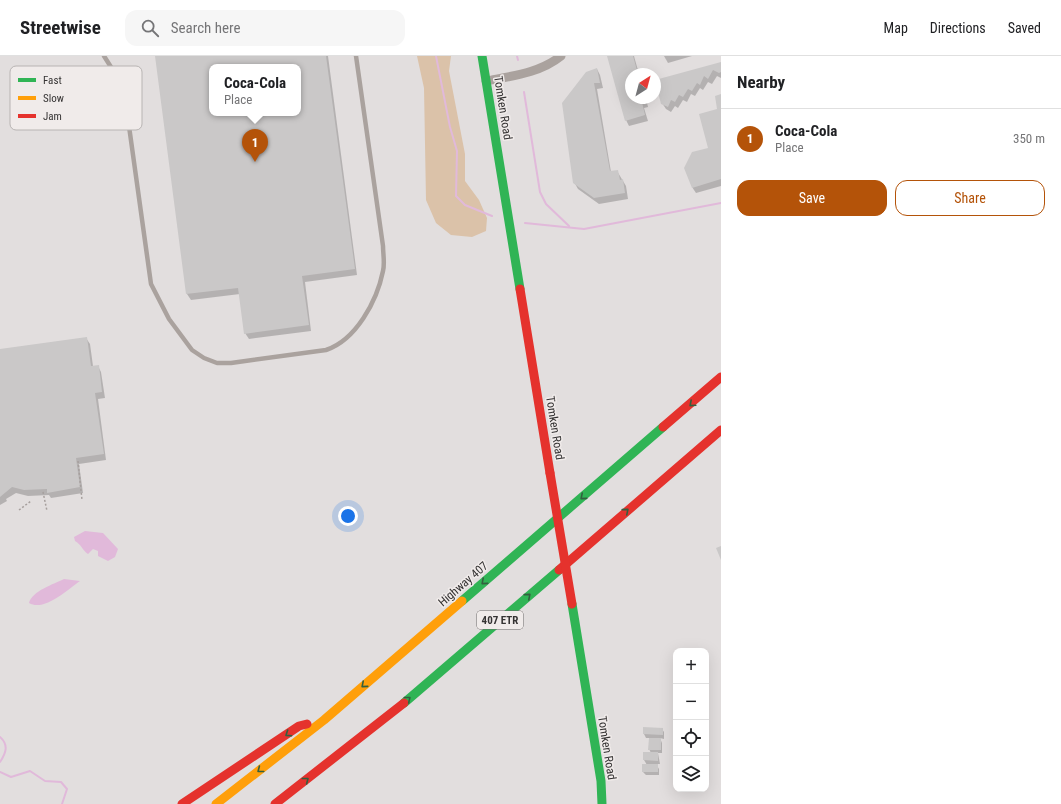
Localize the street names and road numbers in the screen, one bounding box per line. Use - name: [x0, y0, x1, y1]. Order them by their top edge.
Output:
- street label: Tomken Road: [491, 75, 515, 141]
- street label: Tomken Road: [543, 395, 567, 461]
- street label: Highway 407: [435, 559, 491, 609]
- road number: 407 ETR: [477, 611, 523, 629]
- street label: Tomken Road: [595, 715, 619, 781]

